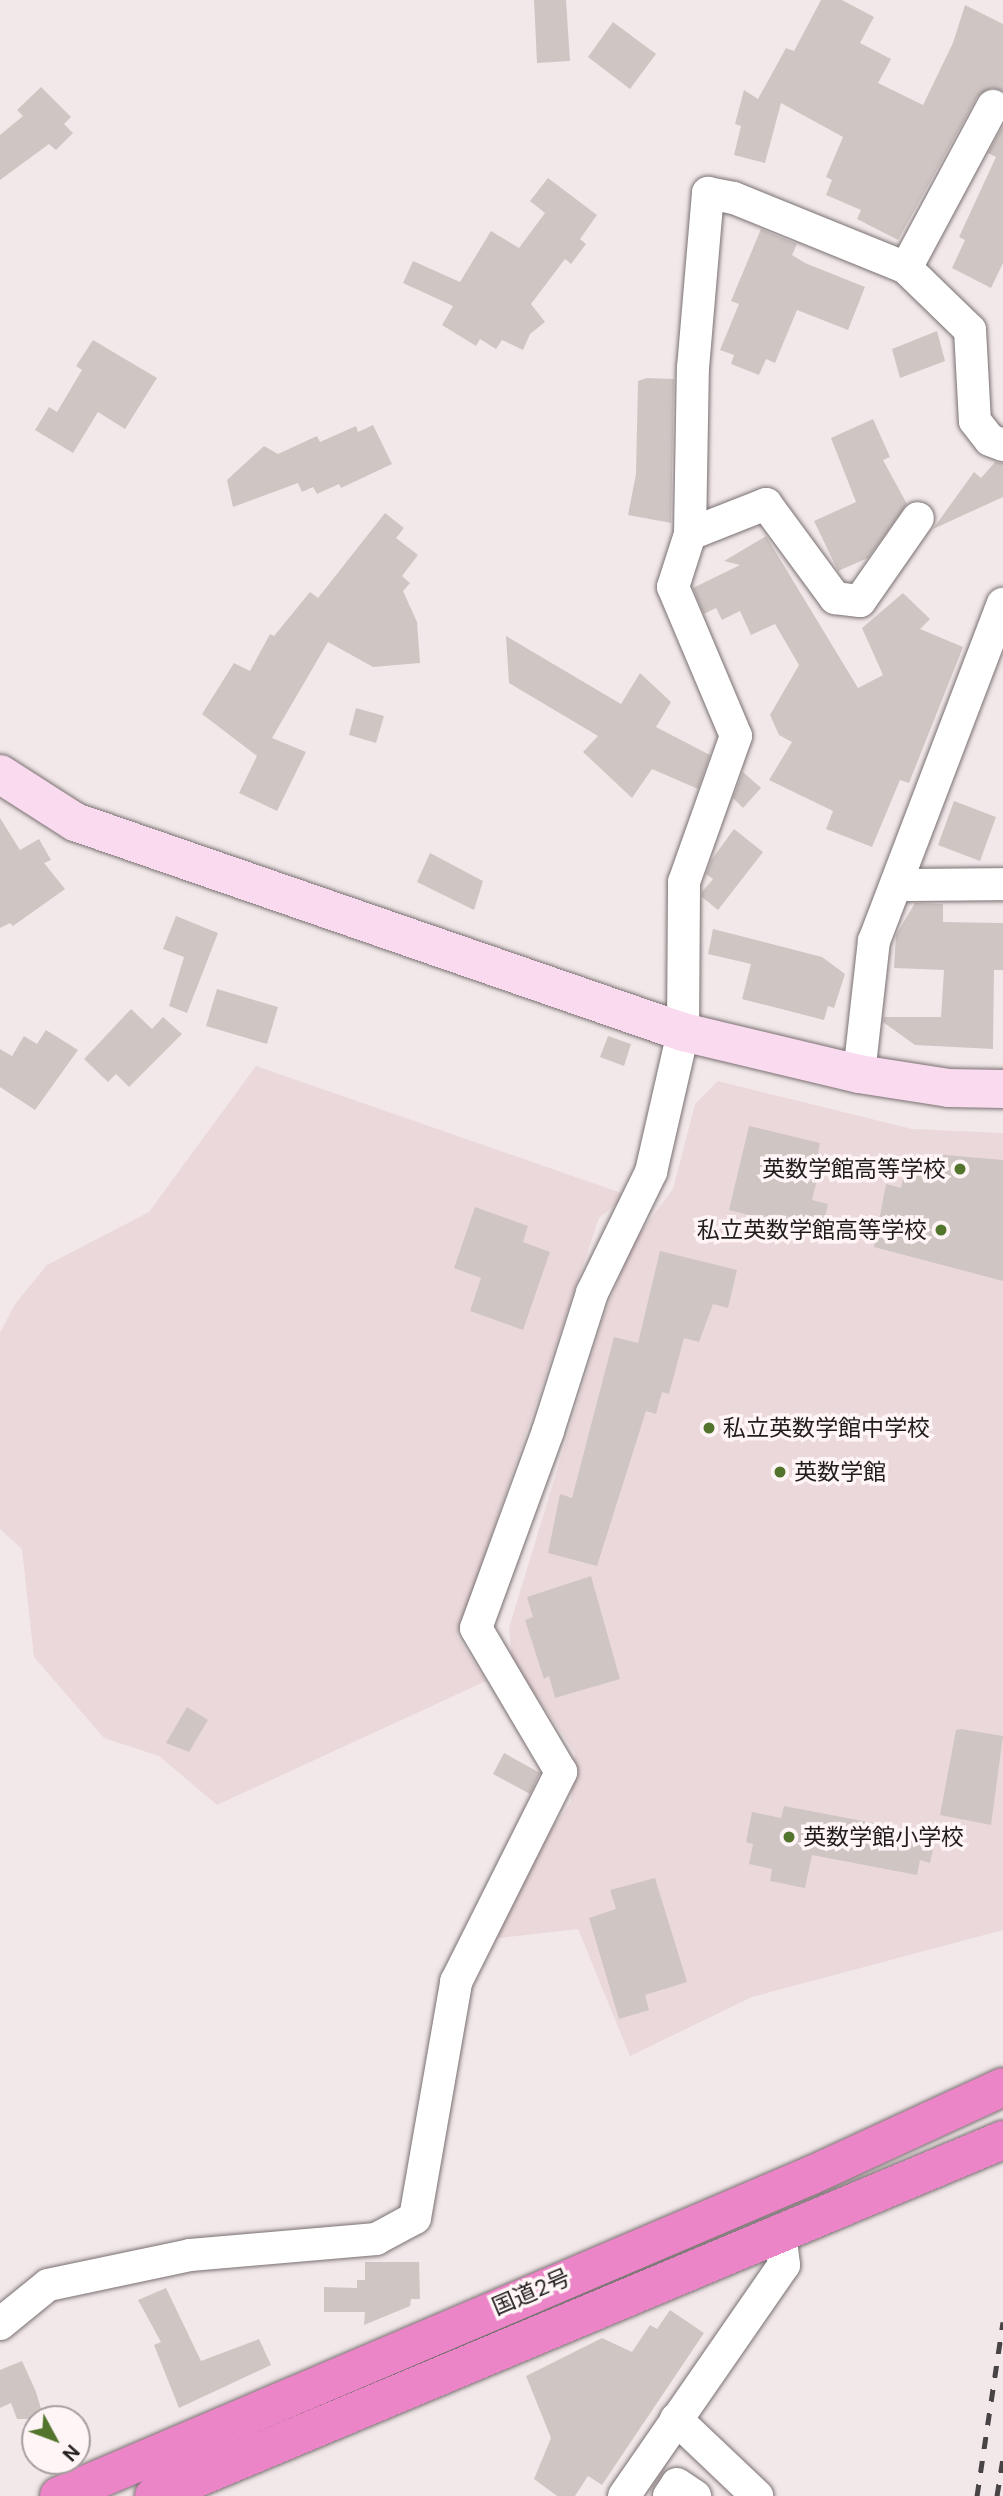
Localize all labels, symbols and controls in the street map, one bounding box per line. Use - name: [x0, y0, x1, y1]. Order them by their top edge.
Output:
- place label: 英数学館高等学校: [762, 1155, 946, 1183]
- marker: 英数学館高等学校: [952, 1161, 968, 1177]
- place label: 私立英数学館高等学校: [697, 1216, 927, 1244]
- marker: 私立英数学館高等学校: [933, 1222, 949, 1238]
- place label: 私立英数学館中学校: [723, 1414, 930, 1442]
- marker: 私立英数学館中学校: [701, 1420, 717, 1436]
- place label: 英数学館: [794, 1458, 886, 1486]
- marker: 英数学館: [772, 1464, 788, 1480]
- place label: 英数学館小学校: [803, 1823, 964, 1851]
- marker: 英数学館小学校: [781, 1829, 797, 1845]
- street label: 国道2号: [488, 2263, 574, 2321]
- north arrow: [21, 2405, 91, 2475]
- text: N: [57, 2439, 85, 2466]

